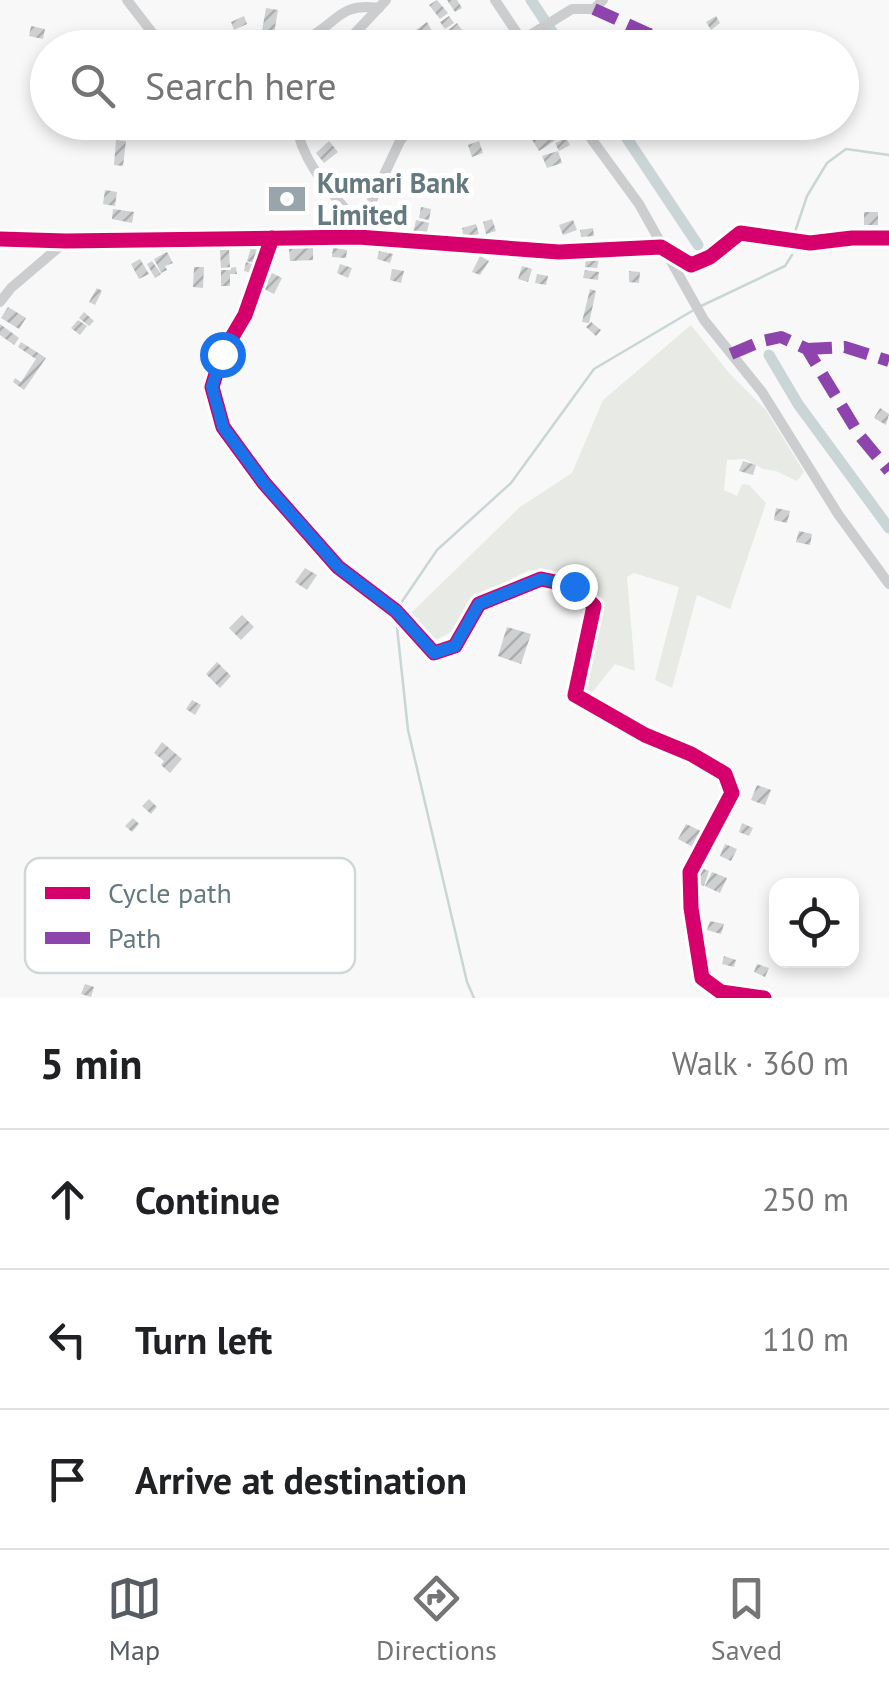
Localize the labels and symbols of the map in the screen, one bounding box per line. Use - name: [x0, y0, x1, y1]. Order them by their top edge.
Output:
- place label: Kumari Bank Limited: [317, 164, 469, 233]
- bank icon: Kumari Bank Limited: [266, 178, 308, 220]
- route start: [200, 332, 246, 378]
- route end: [552, 564, 598, 610]
- legend: [25, 858, 355, 973]
- text: Cycle path: [108, 874, 232, 911]
- text: Path: [108, 919, 161, 956]

